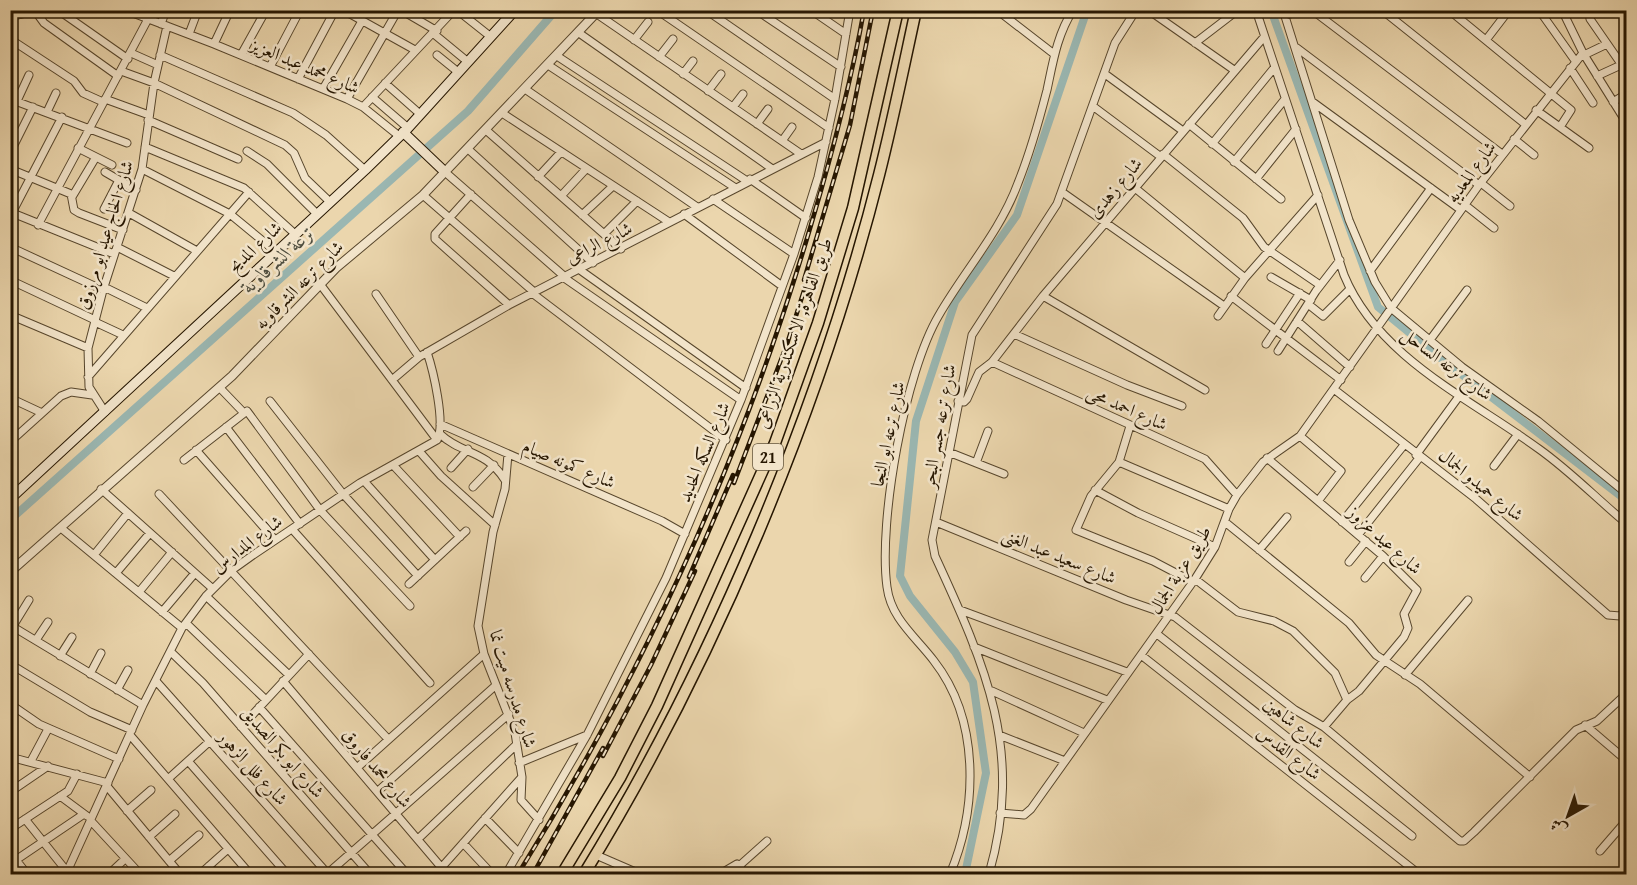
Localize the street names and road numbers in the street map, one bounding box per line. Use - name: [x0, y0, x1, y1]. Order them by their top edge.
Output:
- street label: شارع محمد عبد العزيز: [244, 30, 364, 102]
- street label: شارع المعديه: [1439, 135, 1504, 209]
- street label: شارع زهدى: [1081, 151, 1150, 226]
- street label: شارع الحاج عيد ابو مرزوق: [69, 157, 143, 314]
- street label: شارع المديح: [221, 214, 290, 281]
- street label: شارع الراعى: [561, 214, 638, 273]
- street label: شارع ترعه الشرقاويه: [248, 234, 351, 337]
- street label: طريق القاهرة, الاسكندرية الزراعى: [748, 234, 839, 432]
- street label: شارع ترعه الساحل: [1395, 320, 1499, 408]
- street label: شارع ترعه جسر البحر: [914, 362, 965, 492]
- street label: شارع احمد محى: [1082, 378, 1172, 439]
- street label: شارع ترعه ابو النجا: [863, 379, 914, 489]
- street label: شارع السكه الحديد: [670, 398, 739, 507]
- street label: شارع كمونه صيام: [517, 432, 620, 498]
- street label: شارع حميدو الجمال: [1432, 442, 1530, 529]
- road number: 21: [753, 444, 783, 470]
- street label: شارع عيد عزوز: [1339, 497, 1429, 582]
- street label: شارع المدارس: [205, 508, 289, 581]
- street label: شارع سعيد عبد الغنى: [997, 520, 1120, 593]
- street label: طريق عزبة الجمال: [1142, 520, 1218, 619]
- street label: شارع مدرسه ميت نما: [481, 626, 544, 752]
- street label: شارع شاهين: [1257, 690, 1331, 757]
- street label: شارع ابو بكر الصديق: [234, 699, 331, 805]
- street label: شارع القدس: [1250, 719, 1327, 788]
- street label: شارع فلل الزهور: [209, 722, 295, 813]
- street label: شارع محمد فاروق: [334, 722, 419, 815]

